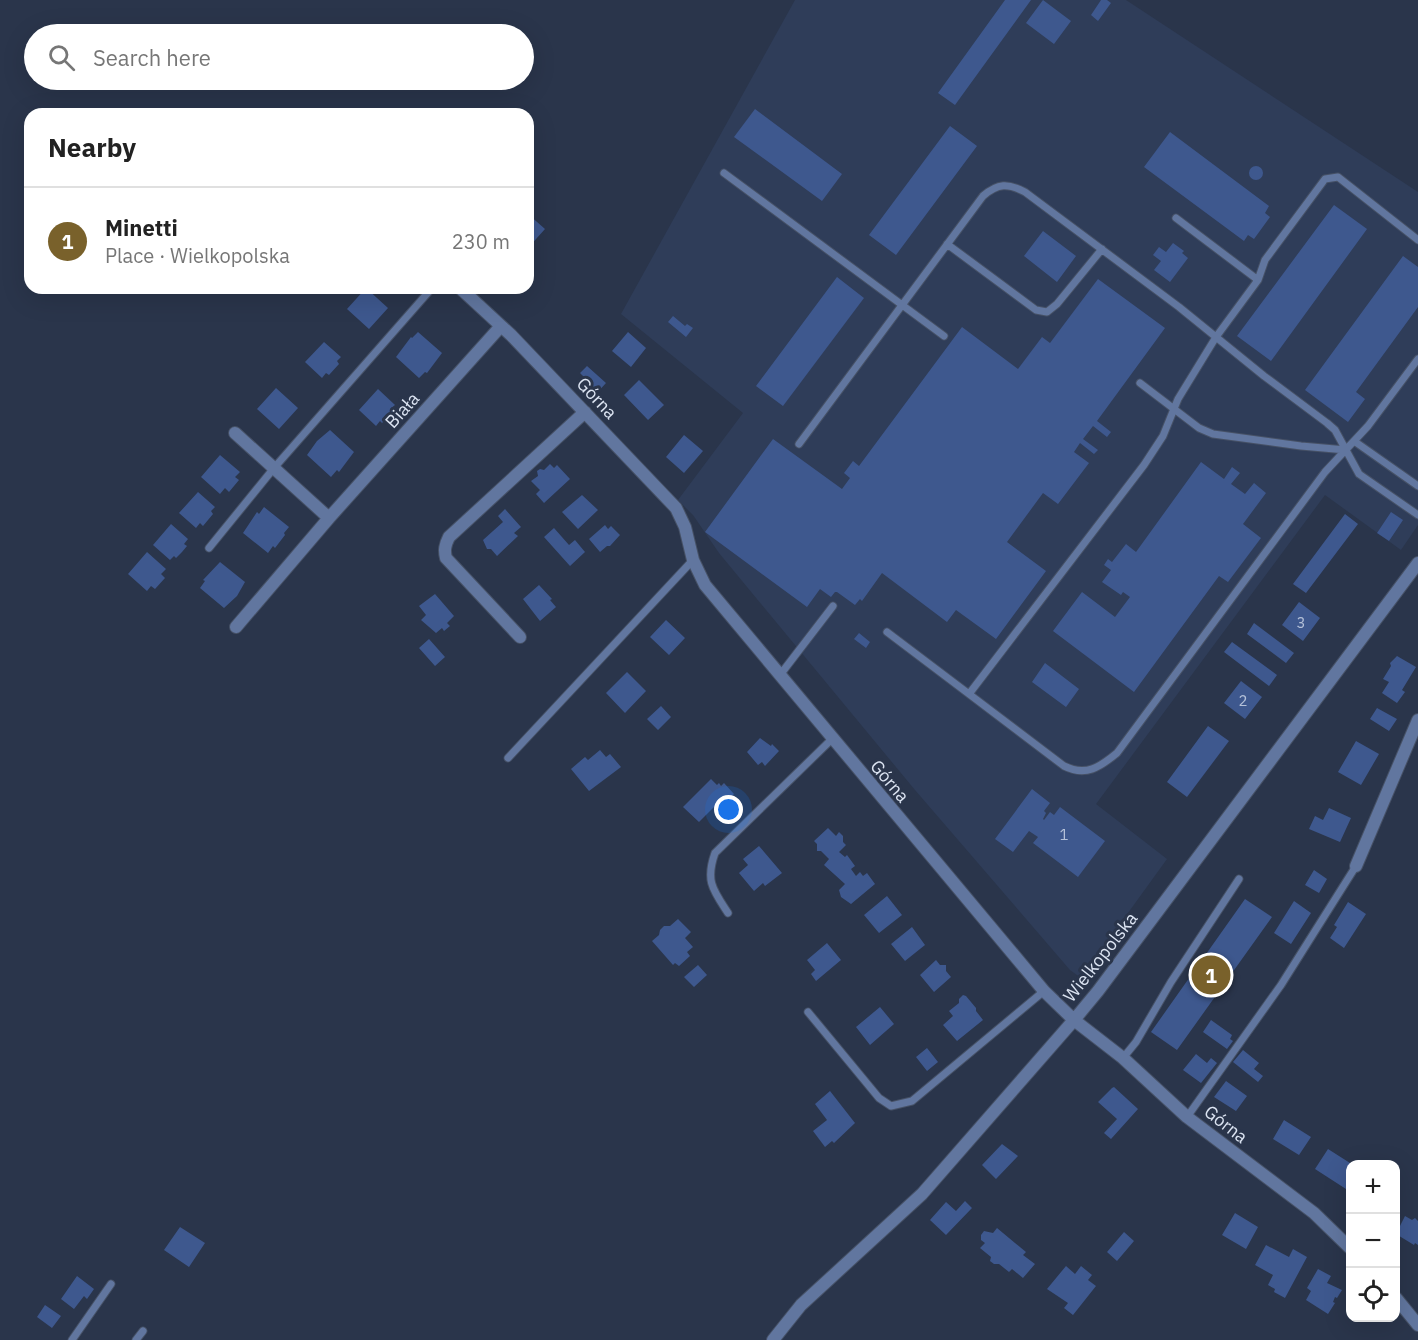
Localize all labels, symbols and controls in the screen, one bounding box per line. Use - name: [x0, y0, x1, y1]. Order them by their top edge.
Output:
- search box: [24, 24, 534, 90]
- icon: search: [45, 41, 78, 74]
- text: Search here: [93, 43, 211, 72]
- text: Nearby: [48, 130, 136, 164]
- text: Minetti: [105, 213, 178, 242]
- text: 1: [62, 228, 74, 255]
- text: 230 m: [452, 228, 510, 255]
- text: Place · Wielkopolska: [105, 242, 290, 269]
- street label: Górna: [572, 372, 622, 424]
- street label: Biała: [380, 387, 424, 433]
- house number: 3: [1296, 613, 1306, 632]
- house number: 2: [1238, 691, 1248, 710]
- street label: Górna: [865, 755, 915, 807]
- your location: [714, 795, 743, 824]
- house number: 1: [1059, 825, 1069, 844]
- street label: Wielkopolska: [1058, 907, 1142, 1007]
- pin: 1: [1192, 952, 1230, 998]
- street label: Górna: [1200, 1100, 1253, 1148]
- map controls: [1346, 1160, 1400, 1322]
- button: +: [1346, 1160, 1400, 1214]
- button: −: [1346, 1214, 1400, 1268]
- button: locate: [1346, 1268, 1400, 1322]

